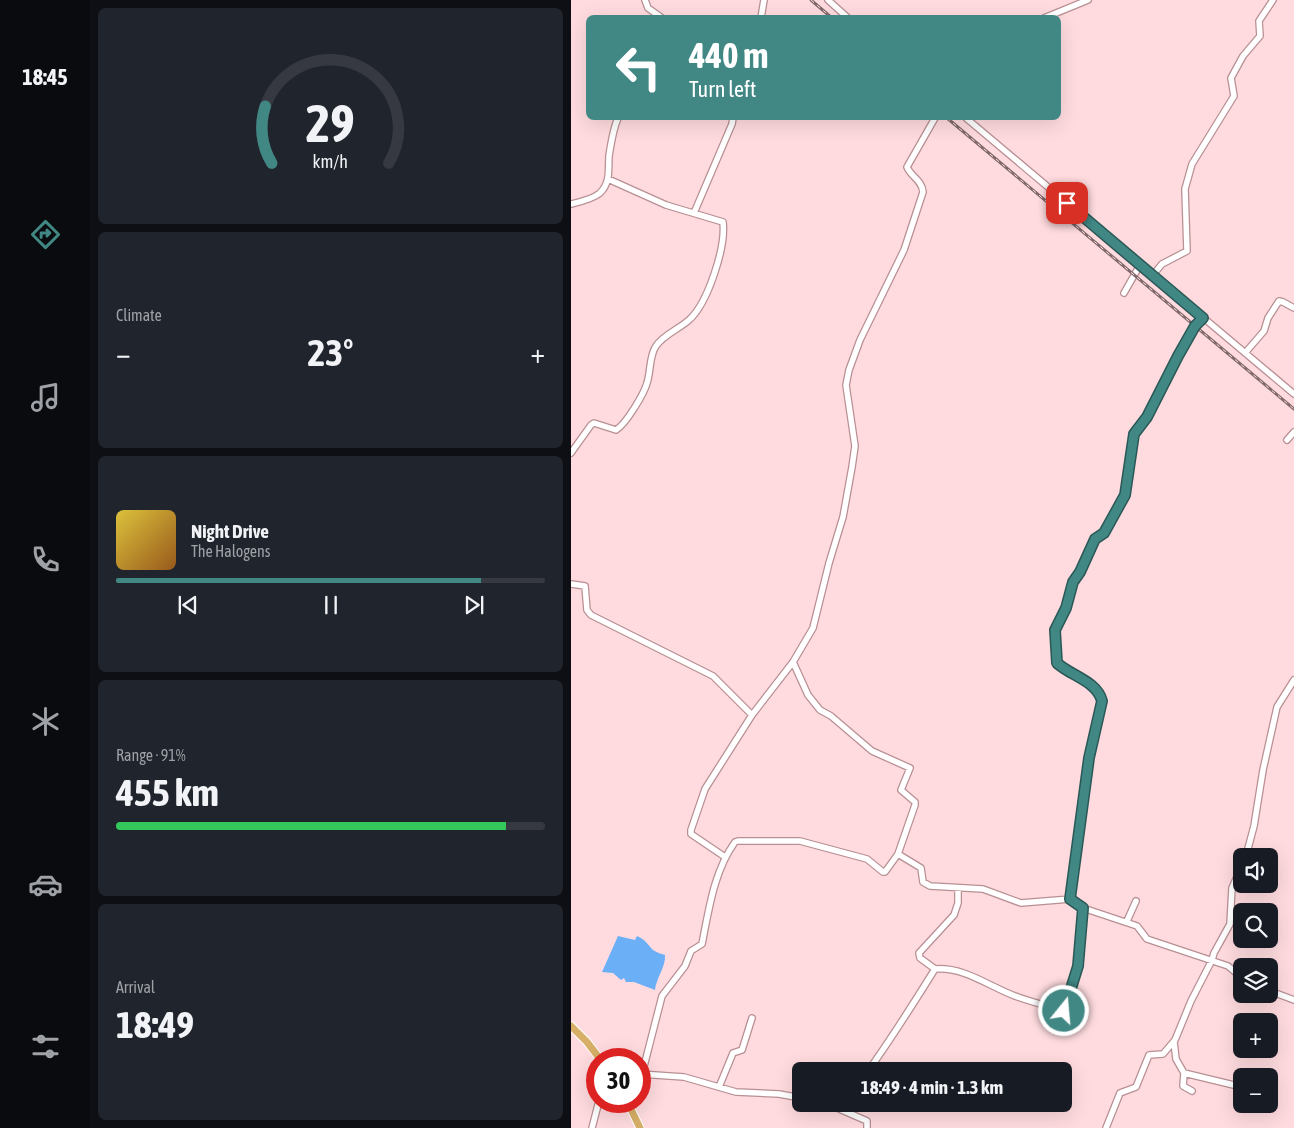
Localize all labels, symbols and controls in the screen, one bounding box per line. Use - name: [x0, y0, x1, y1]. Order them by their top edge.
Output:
- icon: left: [606, 35, 671, 100]
- text: 440 m: [689, 35, 768, 75]
- text: 18:45: [22, 64, 68, 90]
- text: Turn left: [689, 76, 756, 102]
- text: 29: [306, 93, 355, 153]
- text: km/h: [313, 151, 348, 172]
- pin: [1046, 182, 1088, 224]
- icon: arrive: [1053, 189, 1081, 217]
- icon: directions: [28, 217, 63, 252]
- text: Climate: [116, 306, 162, 324]
- text: 23°: [307, 331, 354, 374]
- text: −: [116, 337, 131, 369]
- text: +: [530, 337, 545, 369]
- icon: music: [28, 380, 63, 415]
- text: Night Drive: [191, 520, 269, 542]
- icon: phone: [28, 542, 63, 577]
- text: The Halogens: [191, 542, 271, 560]
- icon: previous: [174, 591, 202, 619]
- icon: pause: [317, 591, 345, 619]
- icon: next: [460, 591, 488, 619]
- icon: climate: [28, 704, 63, 739]
- text: Range · 91%: [116, 746, 186, 764]
- text: 455 km: [116, 771, 219, 814]
- map controls: [1233, 848, 1278, 1113]
- button: sound: [1233, 848, 1278, 893]
- icon: car: [28, 867, 63, 902]
- button: search: [1233, 903, 1278, 948]
- button: layers: [1233, 958, 1278, 1003]
- text: Arrival: [116, 978, 155, 996]
- position arrow: [1037, 984, 1089, 1036]
- text: 18:49: [116, 1003, 194, 1046]
- button: +: [1233, 1013, 1278, 1058]
- icon: filters: [28, 1029, 63, 1064]
- speed limit sign: 30: [586, 1048, 651, 1113]
- button: −: [1233, 1068, 1278, 1113]
- text: 18:49 · 4 min · 1.3 km: [861, 1076, 1003, 1098]

